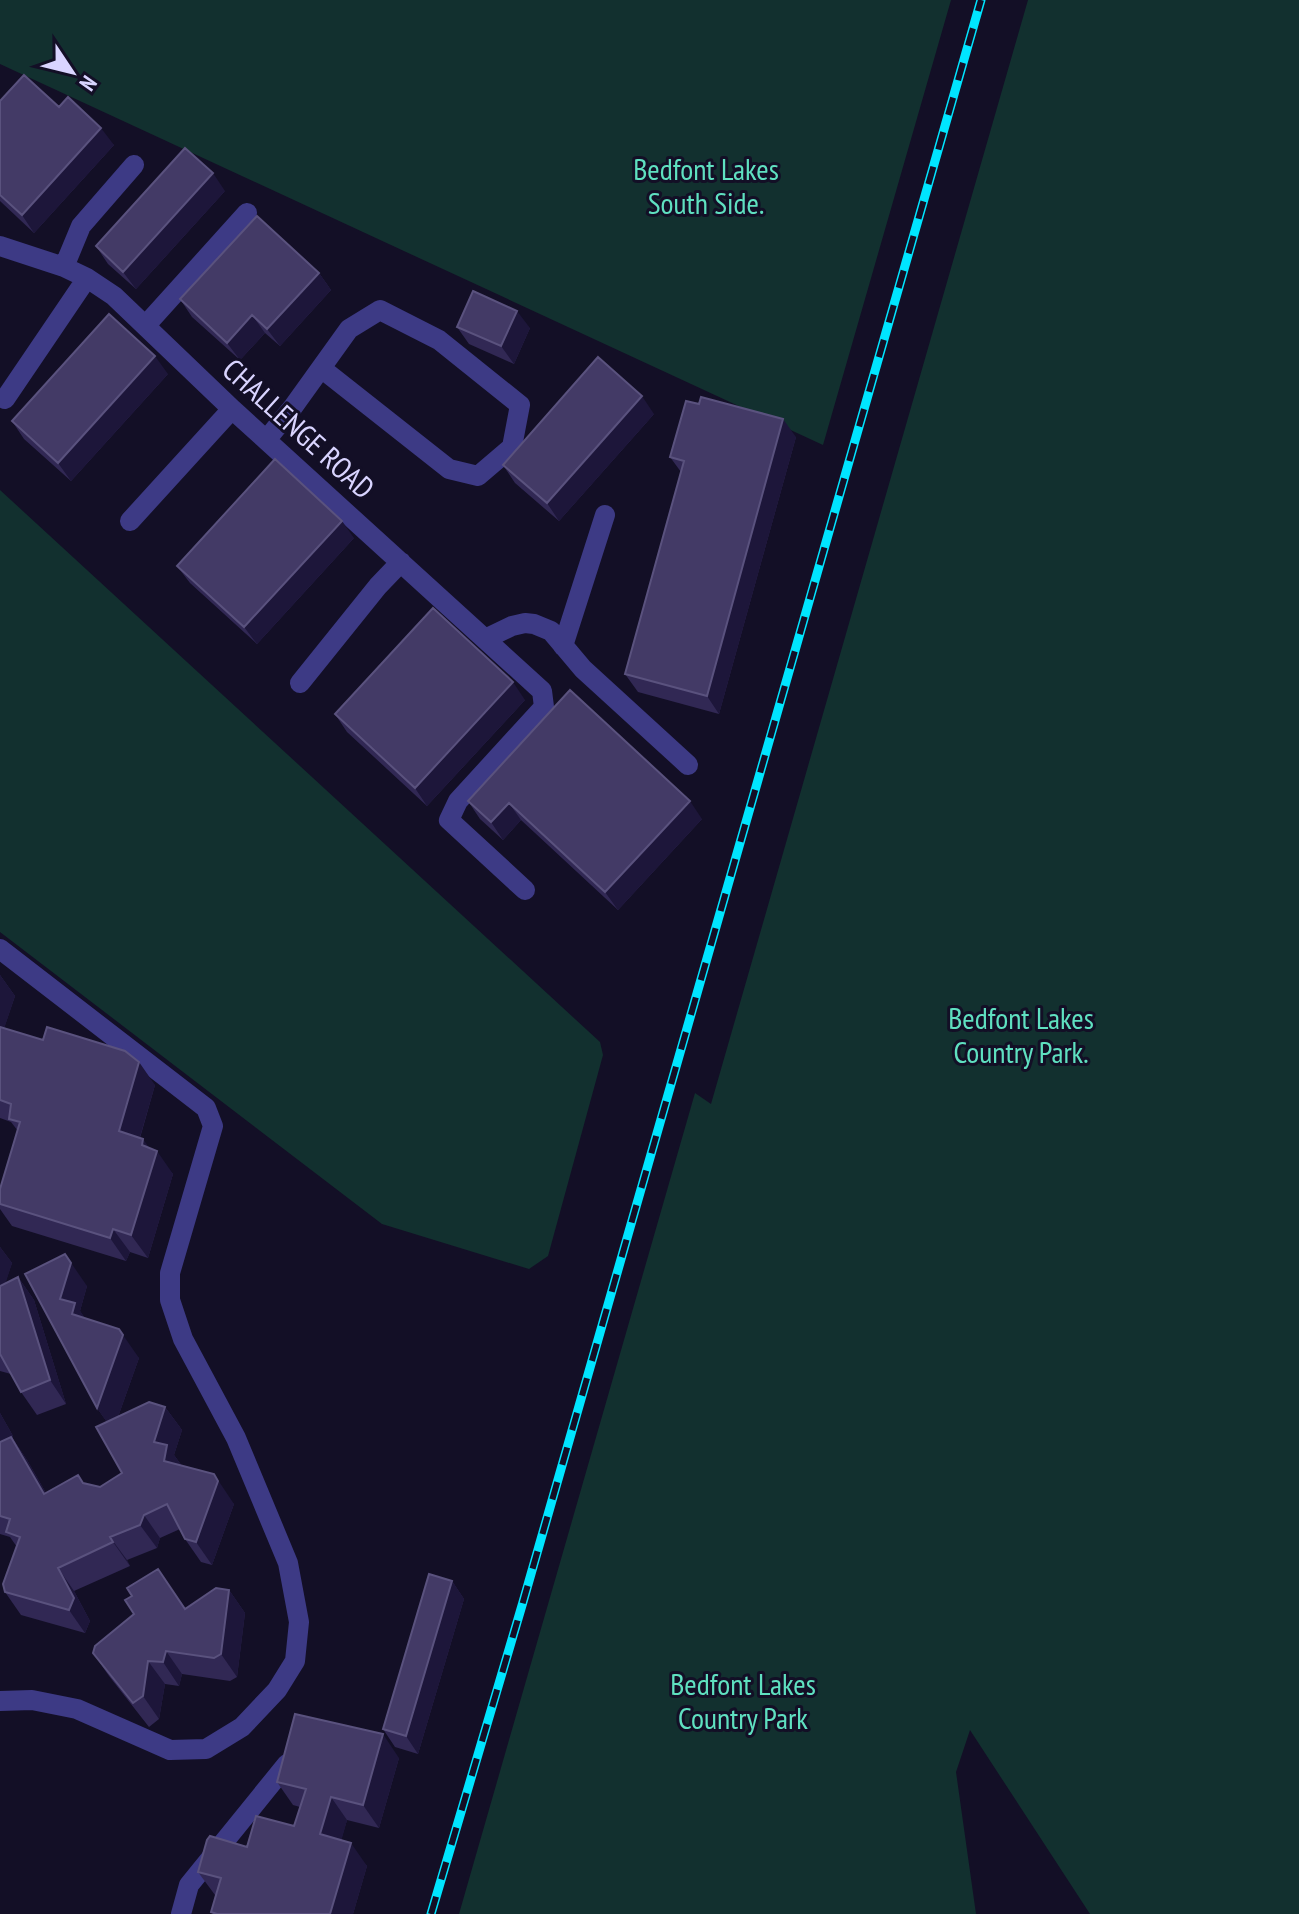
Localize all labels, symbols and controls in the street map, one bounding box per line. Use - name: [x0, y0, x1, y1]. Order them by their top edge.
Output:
- north arrow: [32, 32, 112, 112]
- text: N: [74, 71, 103, 96]
- park label: Bedfont Lakes South Side.: [633, 149, 779, 222]
- street label: CHALLENGE ROAD: [215, 350, 383, 506]
- park label: Bedfont Lakes Country Park.: [948, 998, 1094, 1071]
- park label: Bedfont Lakes Country Park: [670, 1664, 816, 1737]

